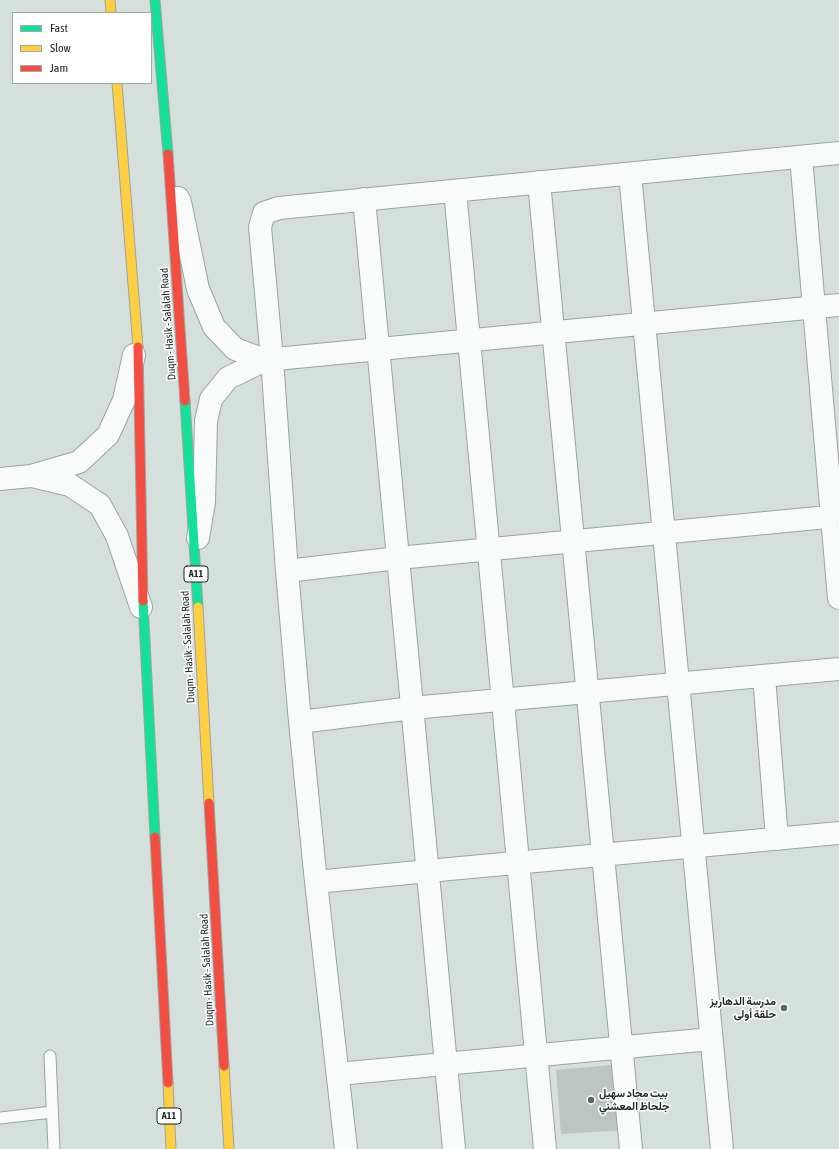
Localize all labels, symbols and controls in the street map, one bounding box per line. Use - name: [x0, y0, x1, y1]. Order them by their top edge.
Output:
- legend: [12, 12, 152, 84]
- text: Fast: [50, 21, 68, 35]
- text: Slow: [50, 41, 71, 55]
- text: Jam: [50, 61, 68, 75]
- street label: Duqm - Hasik - Salalah Road: [157, 267, 179, 381]
- road number: A11: [184, 566, 208, 582]
- street label: Duqm - Hasik - Salalah Road: [178, 590, 198, 704]
- street label: Duqm - Hasik - Salalah Road: [197, 913, 217, 1027]
- place label: مدرسة الدهاريز حلقة أولى: [710, 995, 776, 1021]
- marker: مدرسة الدهاريز حلقة أولى: [779, 1003, 789, 1013]
- place label: بيت محاد سهيل جلحاظ المعشني: [599, 1087, 669, 1113]
- marker: بيت محاد سهيل جلحاظ المعشني: [586, 1095, 596, 1105]
- road number: A11: [157, 1108, 181, 1124]

